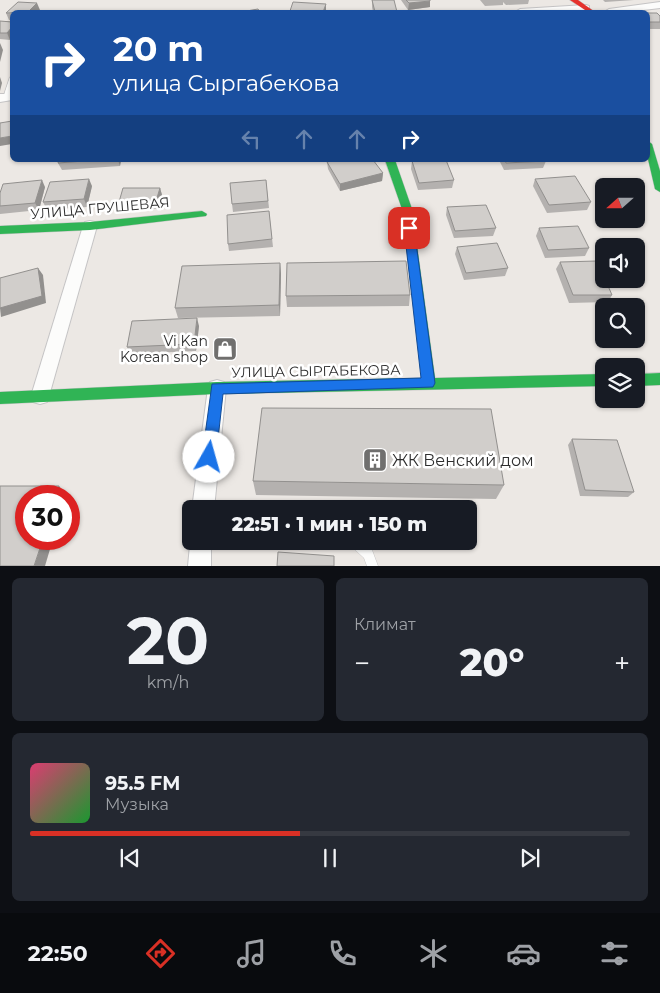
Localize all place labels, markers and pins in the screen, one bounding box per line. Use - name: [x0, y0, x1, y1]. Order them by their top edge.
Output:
- pin: [388, 207, 430, 249]
- place label: Vi Kan Korean shop: [120, 332, 208, 366]
- shop icon: Vi Kan Korean shop: [212, 336, 238, 362]
- building icon: ЖК Венский дом: [362, 447, 388, 473]
- place label: ЖК Венский дом: [392, 451, 534, 470]

